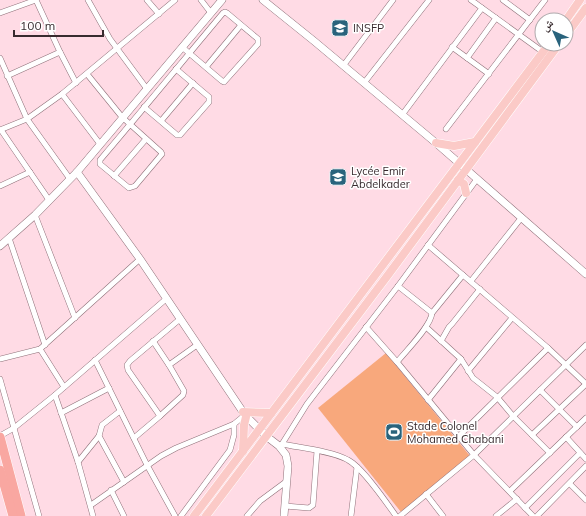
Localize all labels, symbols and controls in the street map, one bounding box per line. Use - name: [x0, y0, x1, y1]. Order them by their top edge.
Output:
- scale bar: [14, 12, 103, 38]
- north arrow: [534, 12, 574, 52]
- text: ش: [538, 16, 557, 35]
- text: 100 m: [20, 18, 55, 33]
- school or university icon: INSFP: [330, 18, 350, 38]
- place label: INSFP: [353, 21, 384, 35]
- place label: Lycée Emir Abdelkader: [351, 164, 410, 191]
- school or university icon: Lycée Emir Abdelkader: [328, 167, 348, 187]
- place label: Stade Colonel Mohamed Chabani: [407, 419, 504, 446]
- sports icon: Stade Colonel Mohamed Chabani: [384, 422, 404, 442]

